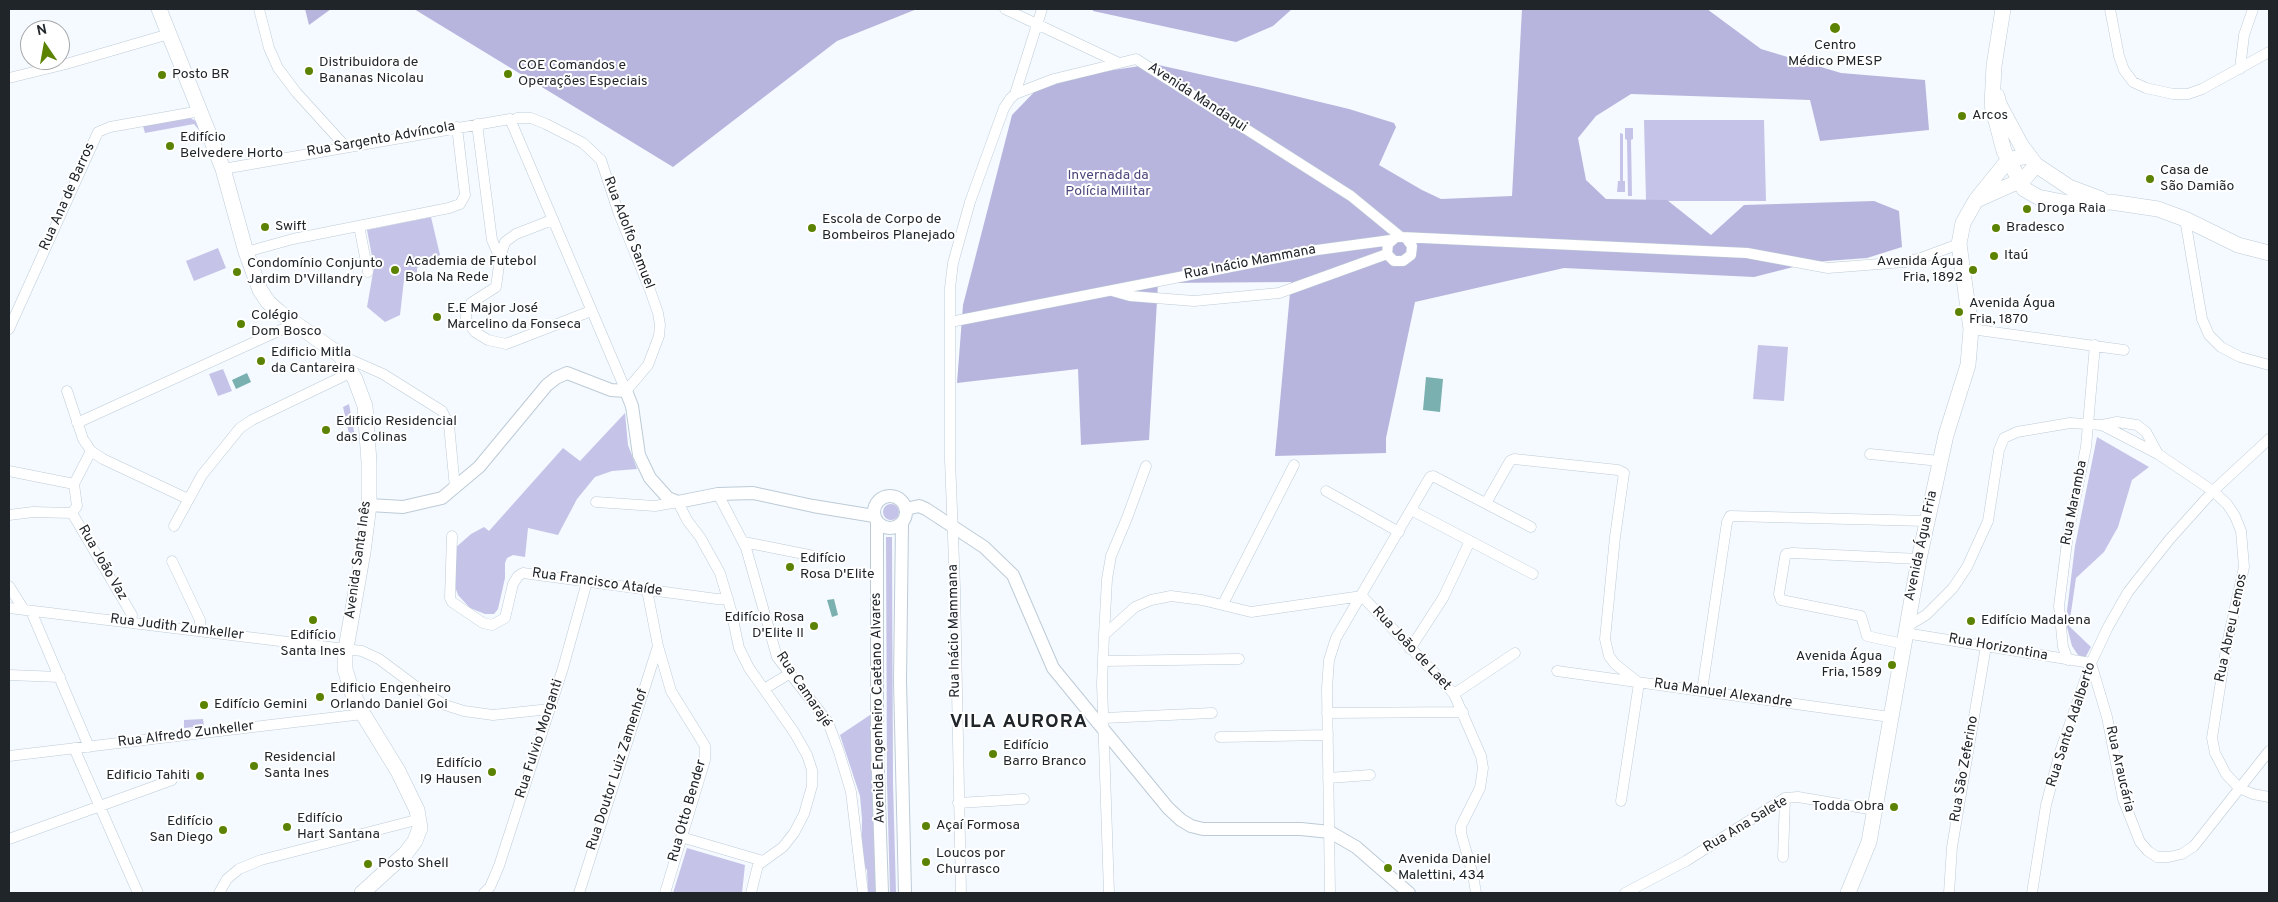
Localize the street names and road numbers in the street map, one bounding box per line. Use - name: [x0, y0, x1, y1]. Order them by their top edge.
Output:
- street label: Avenida Mandaqui: [1144, 60, 1250, 136]
- street label: Rua Sargento Advíncola: [306, 119, 456, 161]
- street label: Rua Ana de Barros: [37, 141, 99, 253]
- street label: Rua Adolfo Samuel: [599, 175, 657, 291]
- street label: Rua Inácio Mammana: [1183, 242, 1317, 284]
- street label: Rua Maramba: [2059, 459, 2091, 547]
- street label: Avenida Água Fria: [1902, 489, 1942, 603]
- street label: Avenida Santa Inês: [342, 500, 376, 620]
- street label: Rua João Vaz: [74, 522, 130, 604]
- street label: Rua Inácio Mammana: [945, 564, 965, 698]
- street label: Rua Francisco Ataíde: [531, 566, 663, 600]
- street label: Rua Abreu Lemos: [2212, 572, 2252, 684]
- street label: Avenida Engenheiro Caetano Alvares: [869, 592, 889, 824]
- street label: Rua João de Laet: [1368, 604, 1454, 694]
- street label: Rua Judith Zumkeller: [109, 611, 245, 645]
- street label: Rua Horizontina: [1947, 631, 2049, 665]
- street label: Rua Camarajé: [771, 649, 835, 731]
- street label: Rua Santo Adalberto: [2044, 660, 2100, 790]
- street label: Rua Manuel Alexandre: [1653, 676, 1793, 712]
- street label: Rua Fulvio Morganti: [513, 677, 567, 801]
- street label: Rua Doutor Luiz Zamenhof: [584, 687, 652, 853]
- street label: Rua São Zeferino: [1947, 715, 1983, 823]
- street label: Rua Alfredo Zunkeller: [117, 718, 255, 752]
- street label: Rua Araucária: [2101, 724, 2137, 814]
- street label: Rua Otto Bender: [665, 758, 711, 864]
- street label: Rua Ana Salete: [1701, 793, 1791, 857]

